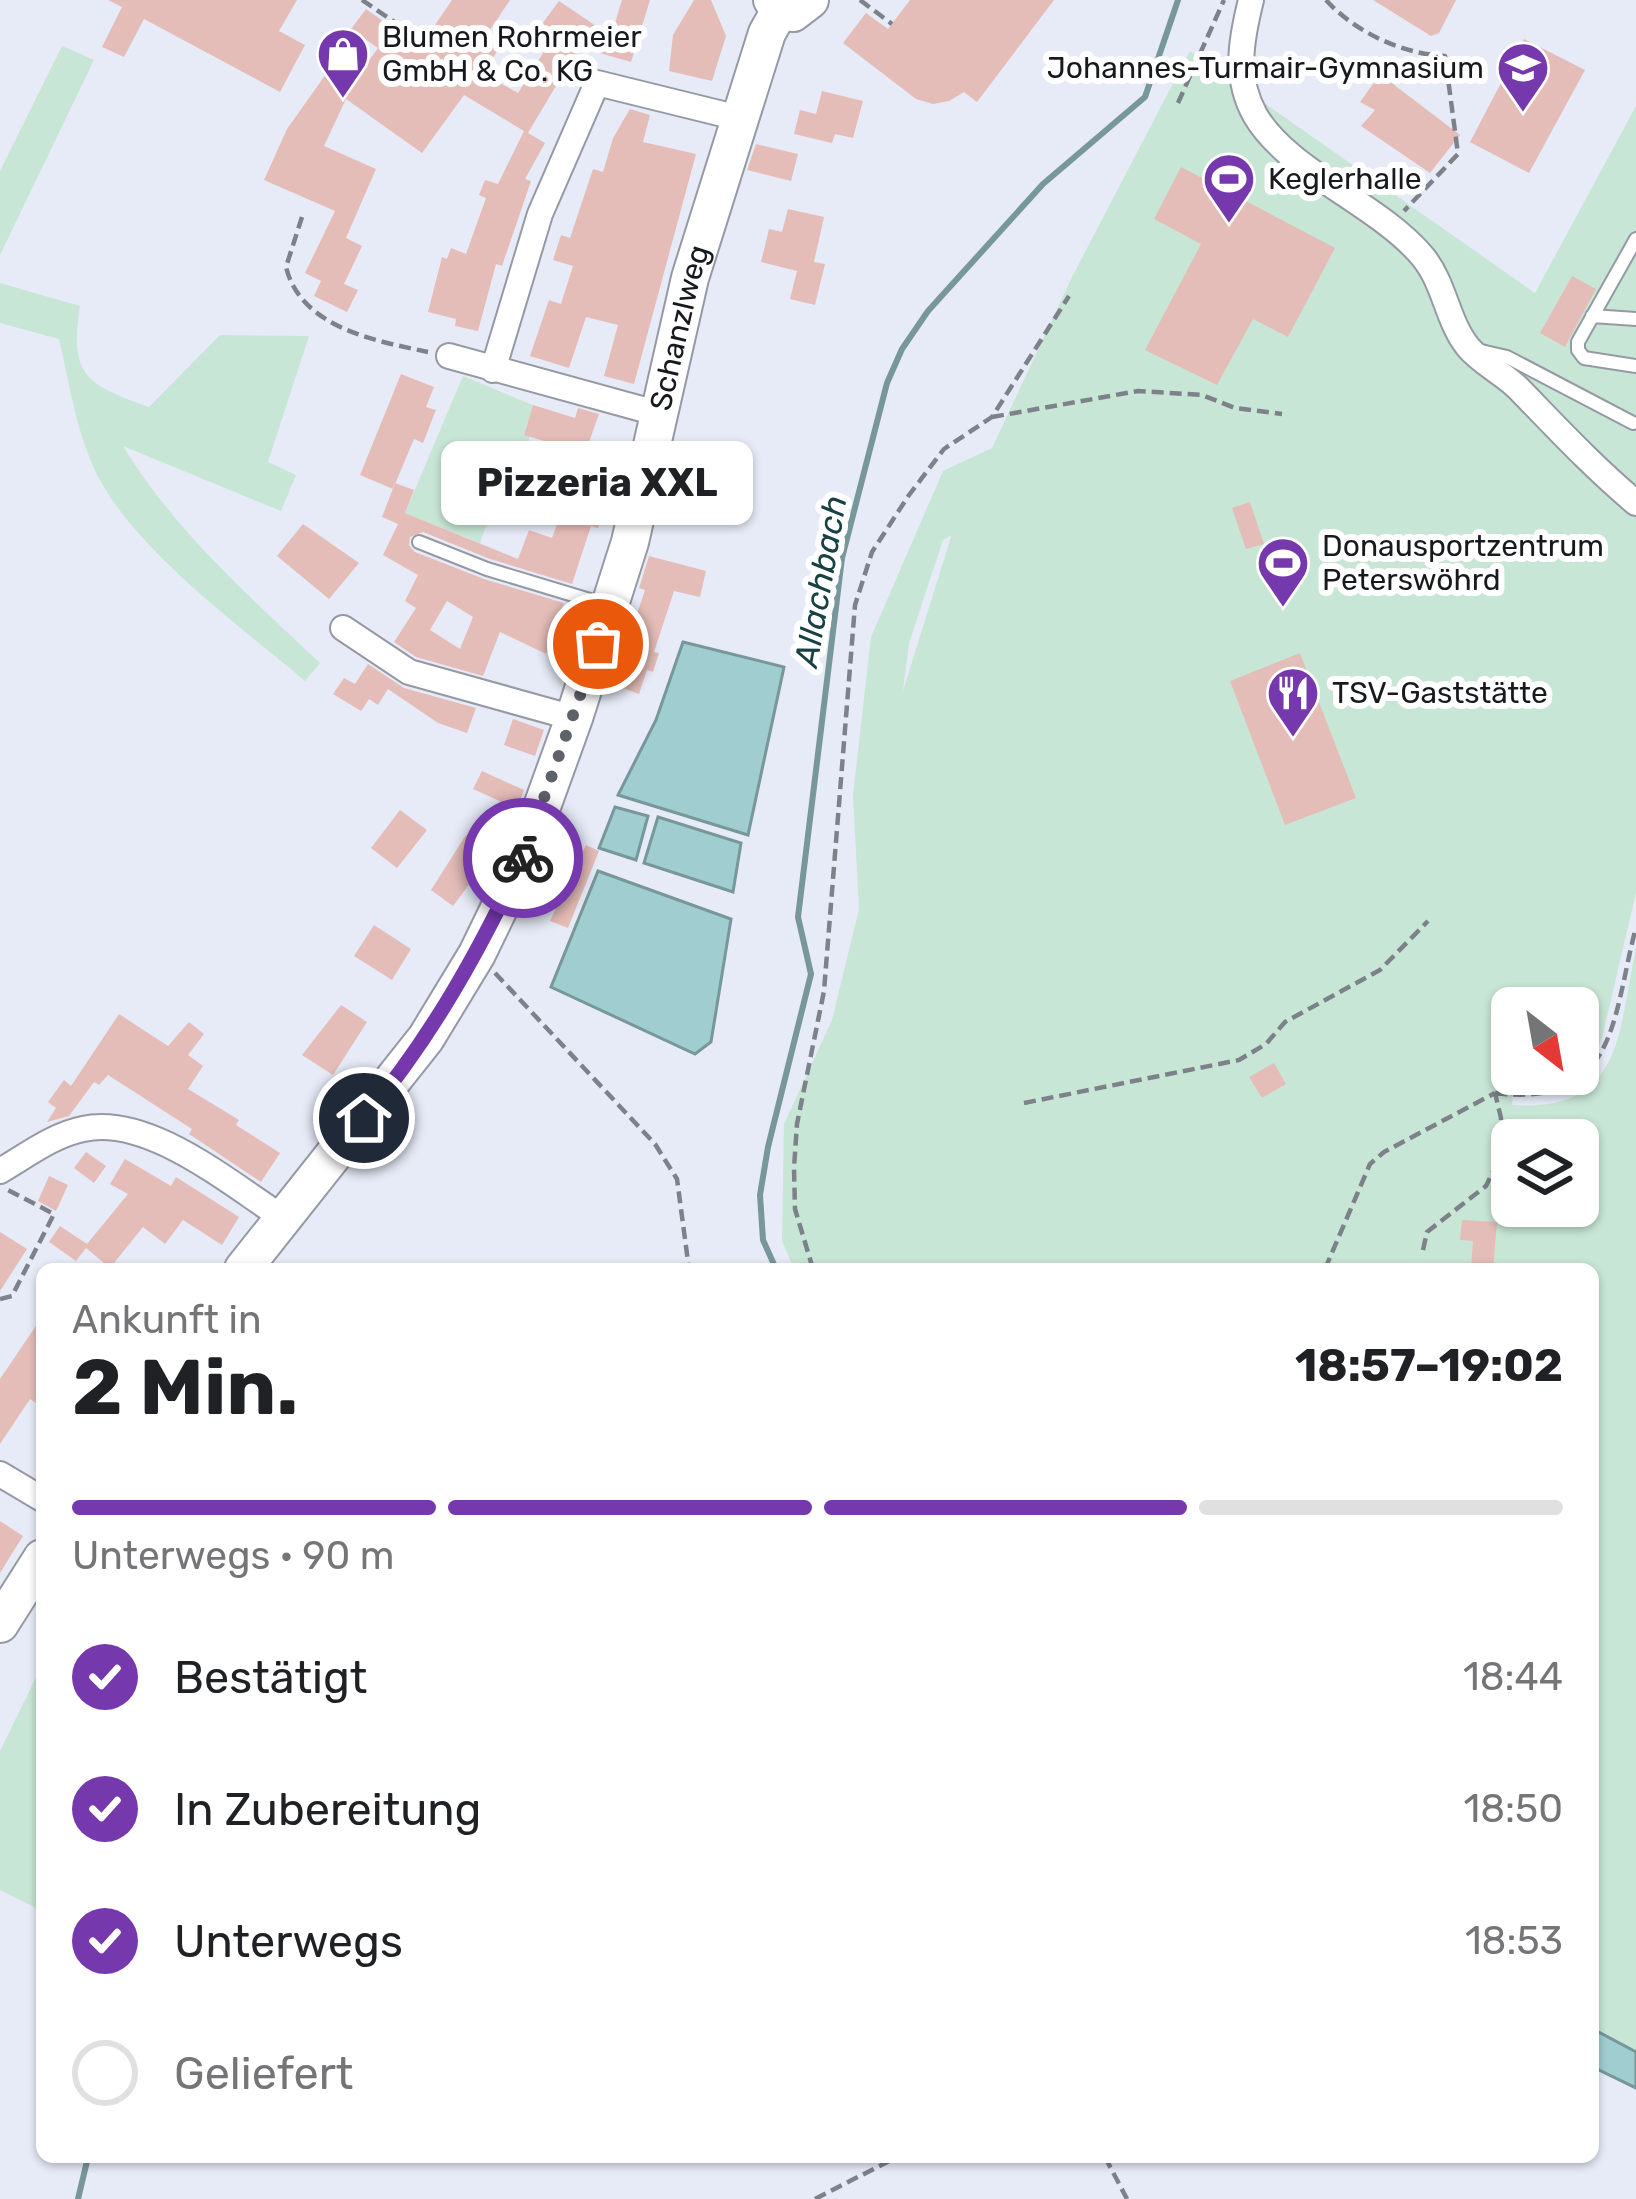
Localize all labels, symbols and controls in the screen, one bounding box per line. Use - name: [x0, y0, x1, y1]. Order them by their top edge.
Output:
- place label: Blumen Rohrmeier GmbH & Co. KG: [382, 19, 642, 89]
- shop icon: Blumen Rohrmeier GmbH & Co. KG: [315, 26, 371, 100]
- school or university icon: Johannes-Turmair-Gymnasium: [1495, 40, 1551, 114]
- place label: Johannes-Turmair-Gymnasium: [1047, 50, 1484, 86]
- sports icon: Keglerhalle: [1201, 151, 1257, 225]
- place label: Keglerhalle: [1268, 161, 1422, 197]
- street label: Schanzlweg: [642, 240, 717, 414]
- callout: Pizzeria XXL: [442, 440, 754, 524]
- text: Pizzeria XXL: [477, 460, 717, 506]
- water label: Allachbach: [786, 492, 855, 672]
- place label: Donausportzentrum Peterswöhrd: [1322, 528, 1604, 598]
- sports icon: Donausportzentrum Peterswöhrd: [1255, 535, 1311, 609]
- pin: [547, 593, 649, 695]
- icon: bag: [565, 611, 631, 677]
- restaurant icon: TSV-Gaststätte: [1265, 665, 1321, 739]
- place label: TSV-Gaststätte: [1332, 675, 1548, 711]
- courier: [463, 798, 583, 918]
- icon: bike: [490, 825, 556, 891]
- north arrow: [1491, 987, 1599, 1095]
- map controls: [1491, 987, 1599, 1227]
- pin: [313, 1067, 415, 1169]
- icon: home: [331, 1085, 397, 1151]
- button: layers: [1491, 1119, 1599, 1227]
- text: Ankunft in: [72, 1297, 262, 1343]
- text: 18:57–19:02: [1295, 1339, 1563, 1392]
- text: 2 Min.: [72, 1341, 299, 1434]
- text: Unterwegs · 90 m: [72, 1533, 394, 1579]
- icon: check: [72, 1644, 138, 1710]
- text: Bestätigt: [174, 1651, 367, 1704]
- text: 18:44: [1463, 1654, 1563, 1700]
- icon: check: [72, 1776, 138, 1842]
- text: In Zubereitung: [174, 1783, 482, 1836]
- text: 18:50: [1464, 1786, 1563, 1832]
- icon: check: [72, 1908, 138, 1974]
- text: Unterwegs: [174, 1915, 403, 1968]
- text: 18:53: [1465, 1918, 1563, 1964]
- text: Geliefert: [174, 2047, 353, 2100]

